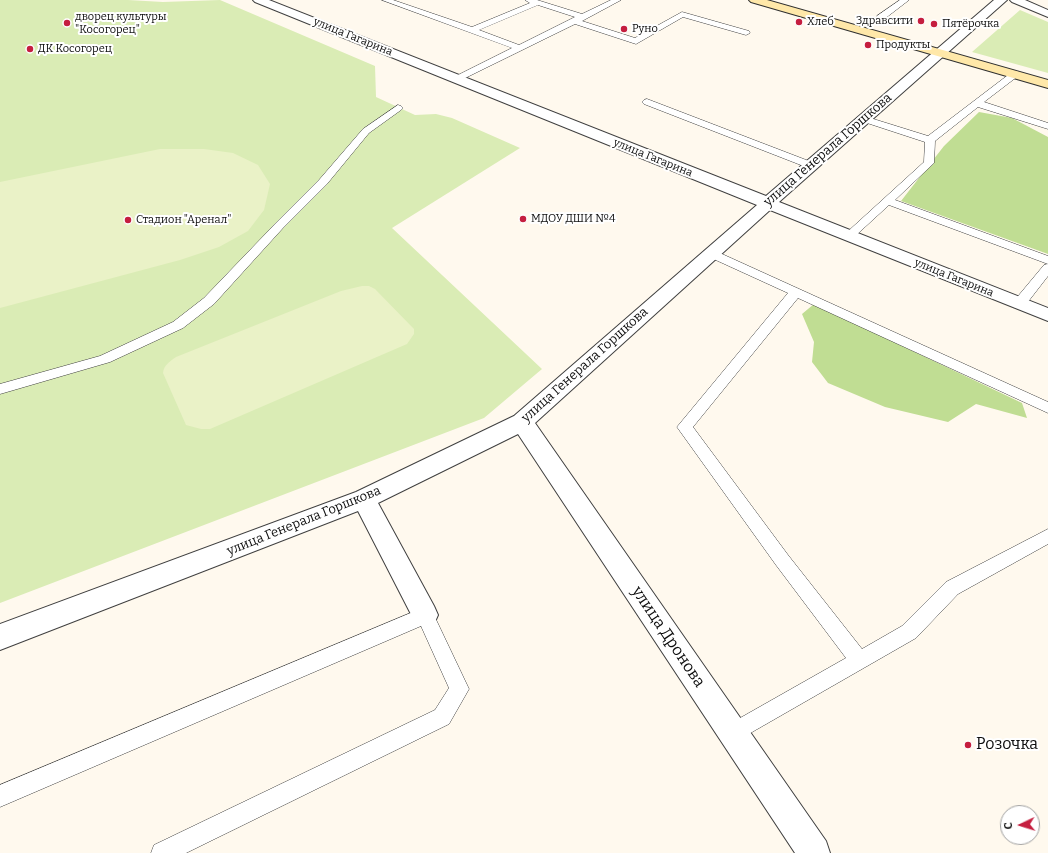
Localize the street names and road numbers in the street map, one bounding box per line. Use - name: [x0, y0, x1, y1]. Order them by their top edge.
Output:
- street label: улица Гагарина: [312, 15, 394, 59]
- street label: улица Генерала Горшкова: [761, 90, 895, 210]
- street label: улица Гагарина: [612, 136, 694, 180]
- street label: улица Гагарина: [913, 256, 995, 300]
- street label: улица Генерала Горшкова: [519, 304, 651, 426]
- street label: улица Генерала Горшкова: [225, 483, 383, 559]
- street label: улица Дронова: [627, 583, 709, 691]

